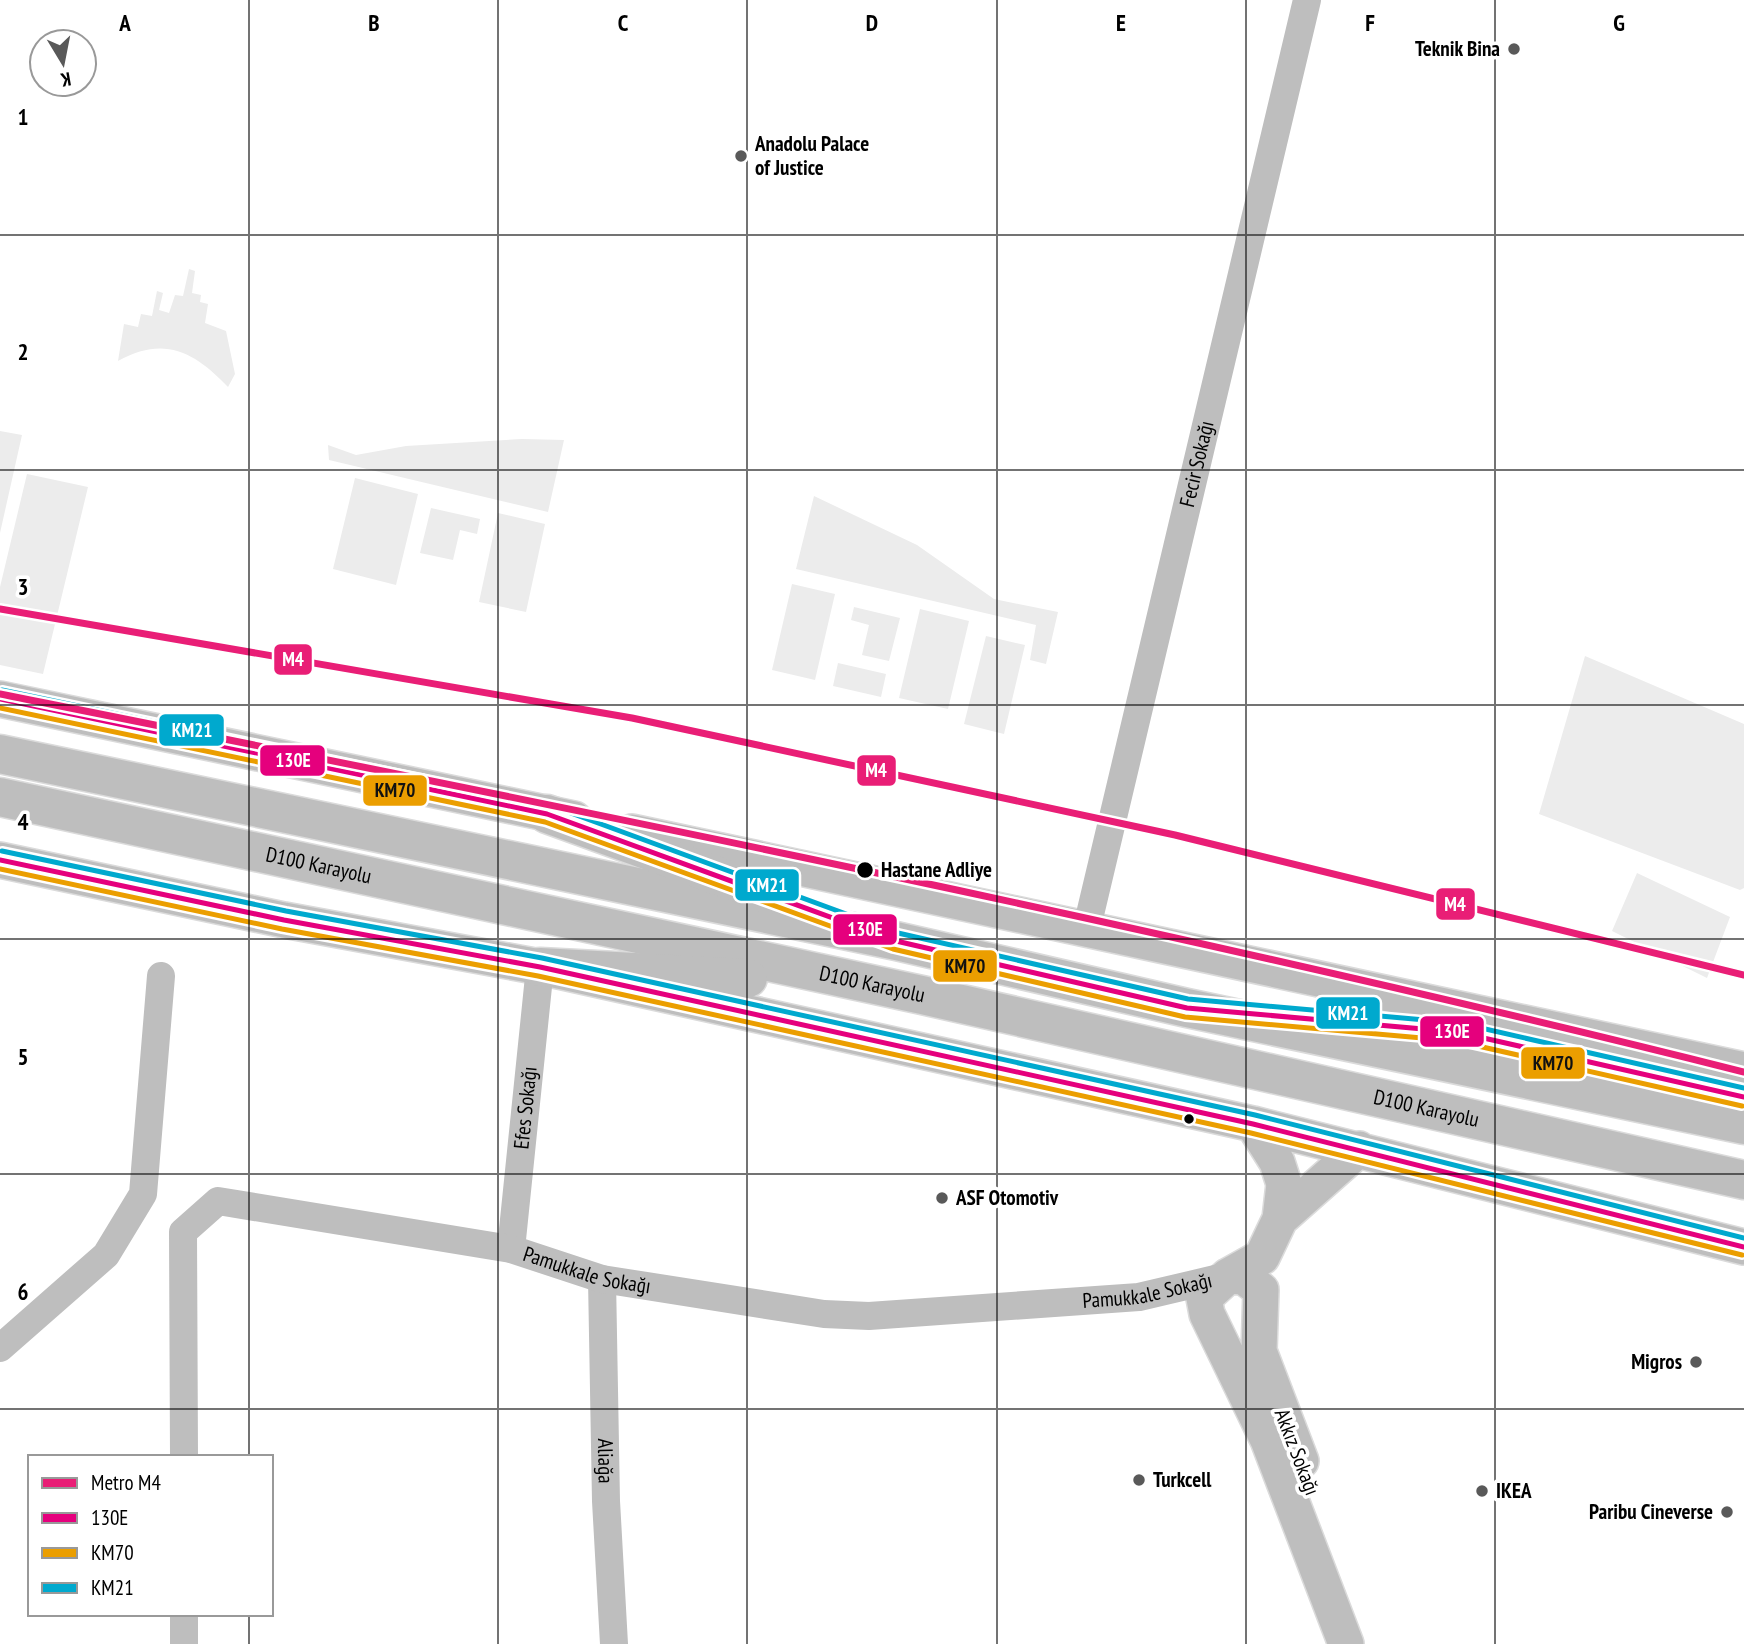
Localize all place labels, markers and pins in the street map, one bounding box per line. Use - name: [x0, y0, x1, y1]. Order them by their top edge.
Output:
- place label: Teknik Bina: [1415, 35, 1500, 62]
- marker: Teknik Bina: [1506, 41, 1522, 57]
- place label: Anadolu Palace of Justice: [754, 130, 869, 181]
- marker: Anadolu Palace of Justice: [733, 148, 749, 164]
- place label: Hastane Adliye: [881, 856, 992, 883]
- marker: Hastane Adliye: [855, 860, 875, 880]
- unlabelled marker: [1182, 1112, 1196, 1126]
- place label: ASF Otomotiv: [955, 1184, 1059, 1211]
- marker: ASF Otomotiv: [934, 1190, 950, 1206]
- place label: Migros: [1631, 1348, 1682, 1375]
- marker: Migros: [1688, 1354, 1704, 1370]
- place label: Turkcell: [1153, 1466, 1212, 1493]
- marker: Turkcell: [1131, 1472, 1147, 1488]
- place label: IKEA: [1496, 1477, 1532, 1504]
- marker: IKEA: [1474, 1483, 1490, 1499]
- place label: Paribu Cineverse: [1589, 1498, 1713, 1525]
- marker: Paribu Cineverse: [1719, 1504, 1735, 1520]

